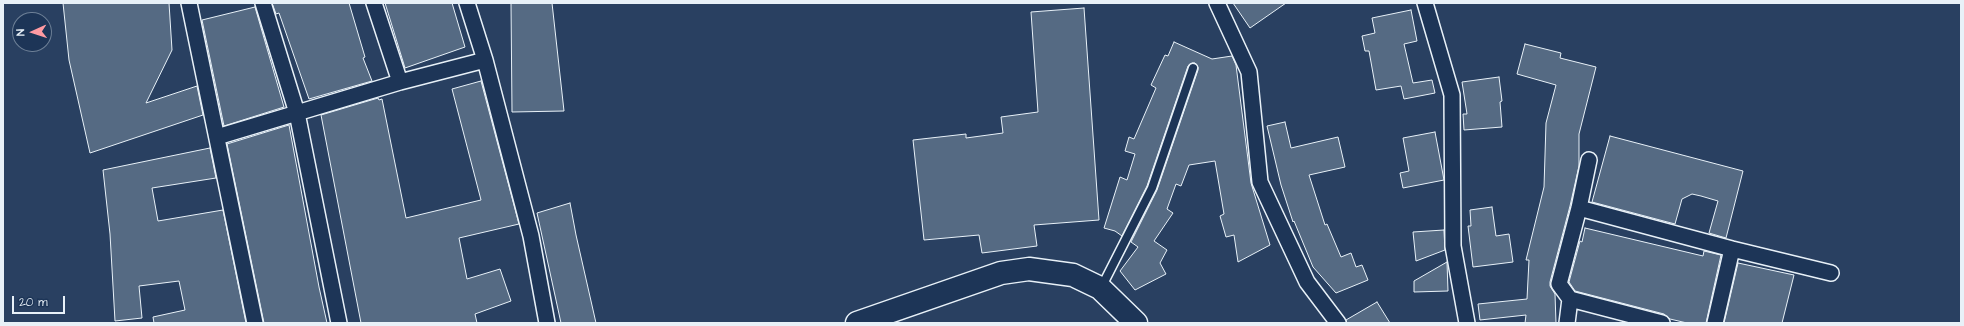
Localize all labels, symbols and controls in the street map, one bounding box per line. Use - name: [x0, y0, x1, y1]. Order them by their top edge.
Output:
- north arrow: [12, 12, 52, 52]
- text: N: [13, 29, 28, 36]
- scale bar: [14, 288, 67, 314]
- text: 20 m: [19, 294, 48, 311]

